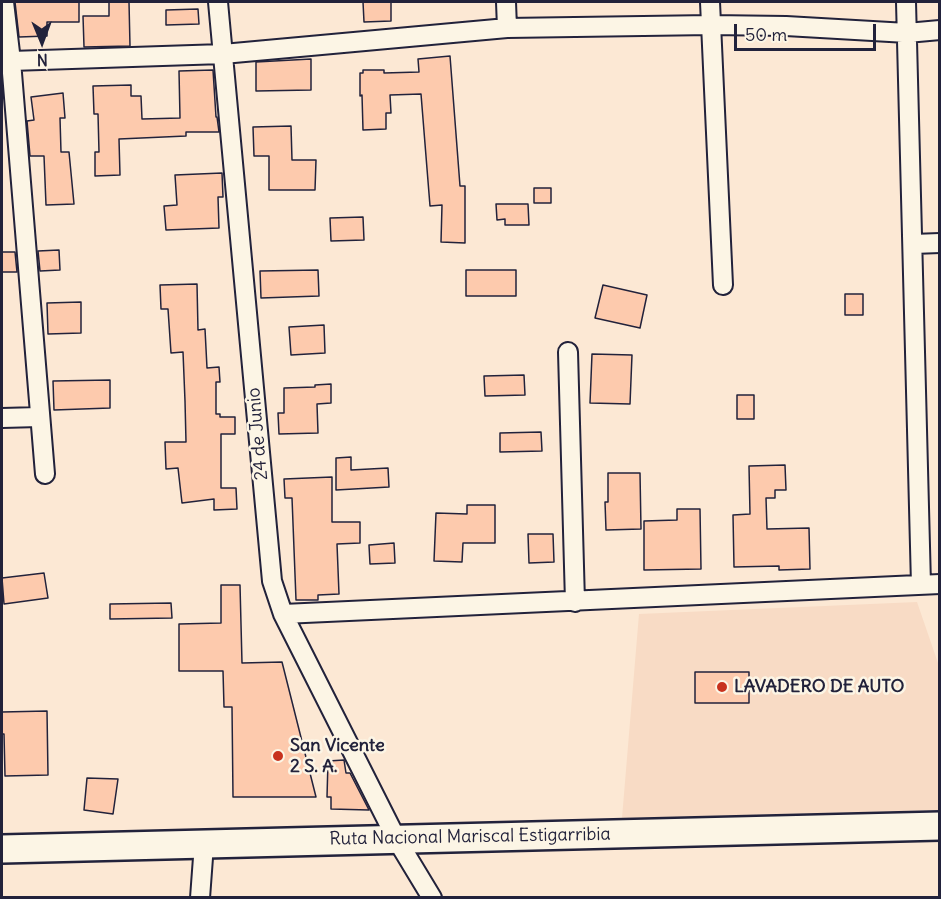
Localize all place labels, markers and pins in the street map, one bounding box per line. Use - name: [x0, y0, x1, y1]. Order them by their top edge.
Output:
- place label: LAVADERO DE AUTO: [734, 676, 904, 698]
- marker: LAVADERO DE AUTO: [715, 680, 729, 694]
- place label: San Vicente 2 S. A.: [290, 735, 385, 777]
- marker: San Vicente 2 S. A.: [271, 749, 285, 763]

